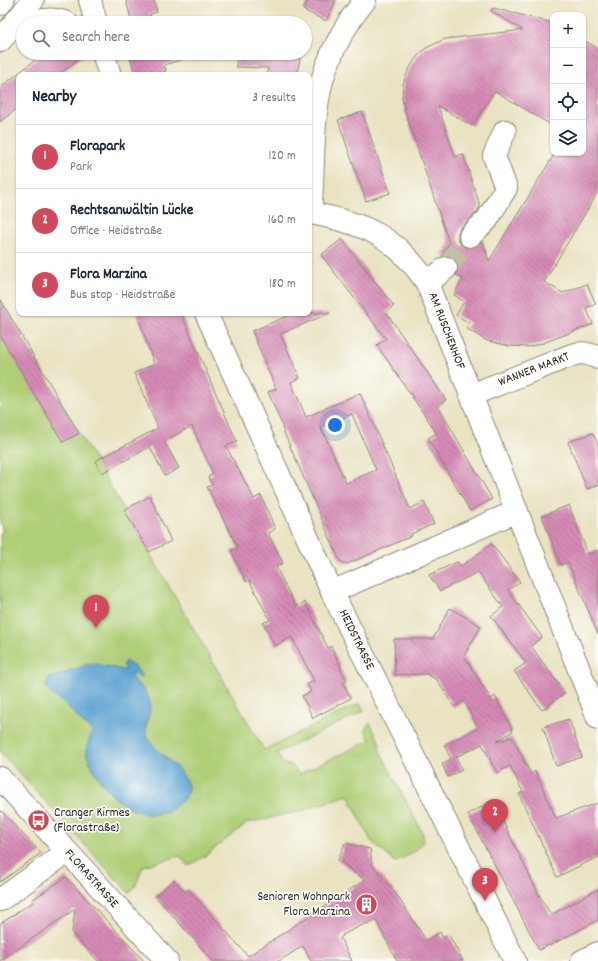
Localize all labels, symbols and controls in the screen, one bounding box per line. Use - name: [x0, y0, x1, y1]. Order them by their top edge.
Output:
- map controls: [550, 12, 586, 156]
- button: +: [550, 12, 586, 48]
- search box: [16, 16, 312, 60]
- icon: search: [30, 27, 52, 49]
- text: Search here: [62, 27, 130, 49]
- button: −: [550, 48, 586, 84]
- button: locate: [550, 84, 586, 120]
- text: Nearby: [32, 86, 76, 110]
- text: 3 results: [252, 89, 296, 108]
- button: layers: [550, 120, 586, 156]
- text: Florapark: [70, 136, 125, 158]
- text: 1: [44, 147, 46, 166]
- text: 120 m: [268, 147, 296, 166]
- text: Park: [70, 158, 92, 177]
- text: Rechtsanwältin Lücke: [70, 200, 193, 222]
- text: 2: [42, 211, 48, 230]
- text: 160 m: [268, 211, 296, 230]
- text: Office · Heidstraße: [70, 222, 162, 241]
- text: Flora Marzina: [70, 264, 147, 286]
- text: 3: [42, 275, 48, 294]
- text: 180 m: [269, 275, 296, 294]
- text: Bus stop · Heidstraße: [70, 286, 175, 305]
- street label: AM RUSCHENHOF: [423, 290, 470, 373]
- street label: WANNER MARKT: [496, 348, 572, 392]
- your location: [325, 415, 345, 435]
- pin: 1: [83, 595, 109, 628]
- street label: HEIDSTRASSE: [333, 607, 379, 673]
- pin: 2: [482, 799, 508, 832]
- place label: Cranger Kirmes (Florastraße): [54, 804, 130, 838]
- bus stop icon: Cranger Kirmes (Florastraße): [25, 807, 51, 833]
- street label: FLORASTRASSE: [59, 845, 123, 913]
- pin: 3: [472, 868, 498, 901]
- place label: Senioren Wohnpark Flora Marzina: [257, 888, 351, 922]
- building icon: Senioren Wohnpark Flora Marzina: [353, 891, 379, 917]

